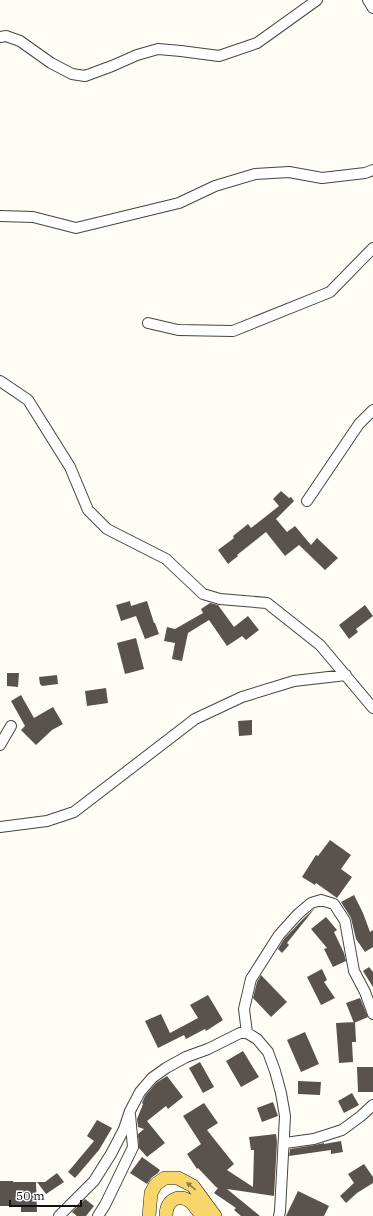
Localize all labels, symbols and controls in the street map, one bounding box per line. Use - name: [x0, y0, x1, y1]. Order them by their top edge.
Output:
- scale bar: [10, 1182, 81, 1208]
- one-way arrow: [185, 1182, 196, 1191]
- text: 50 m: [16, 1188, 45, 1203]

